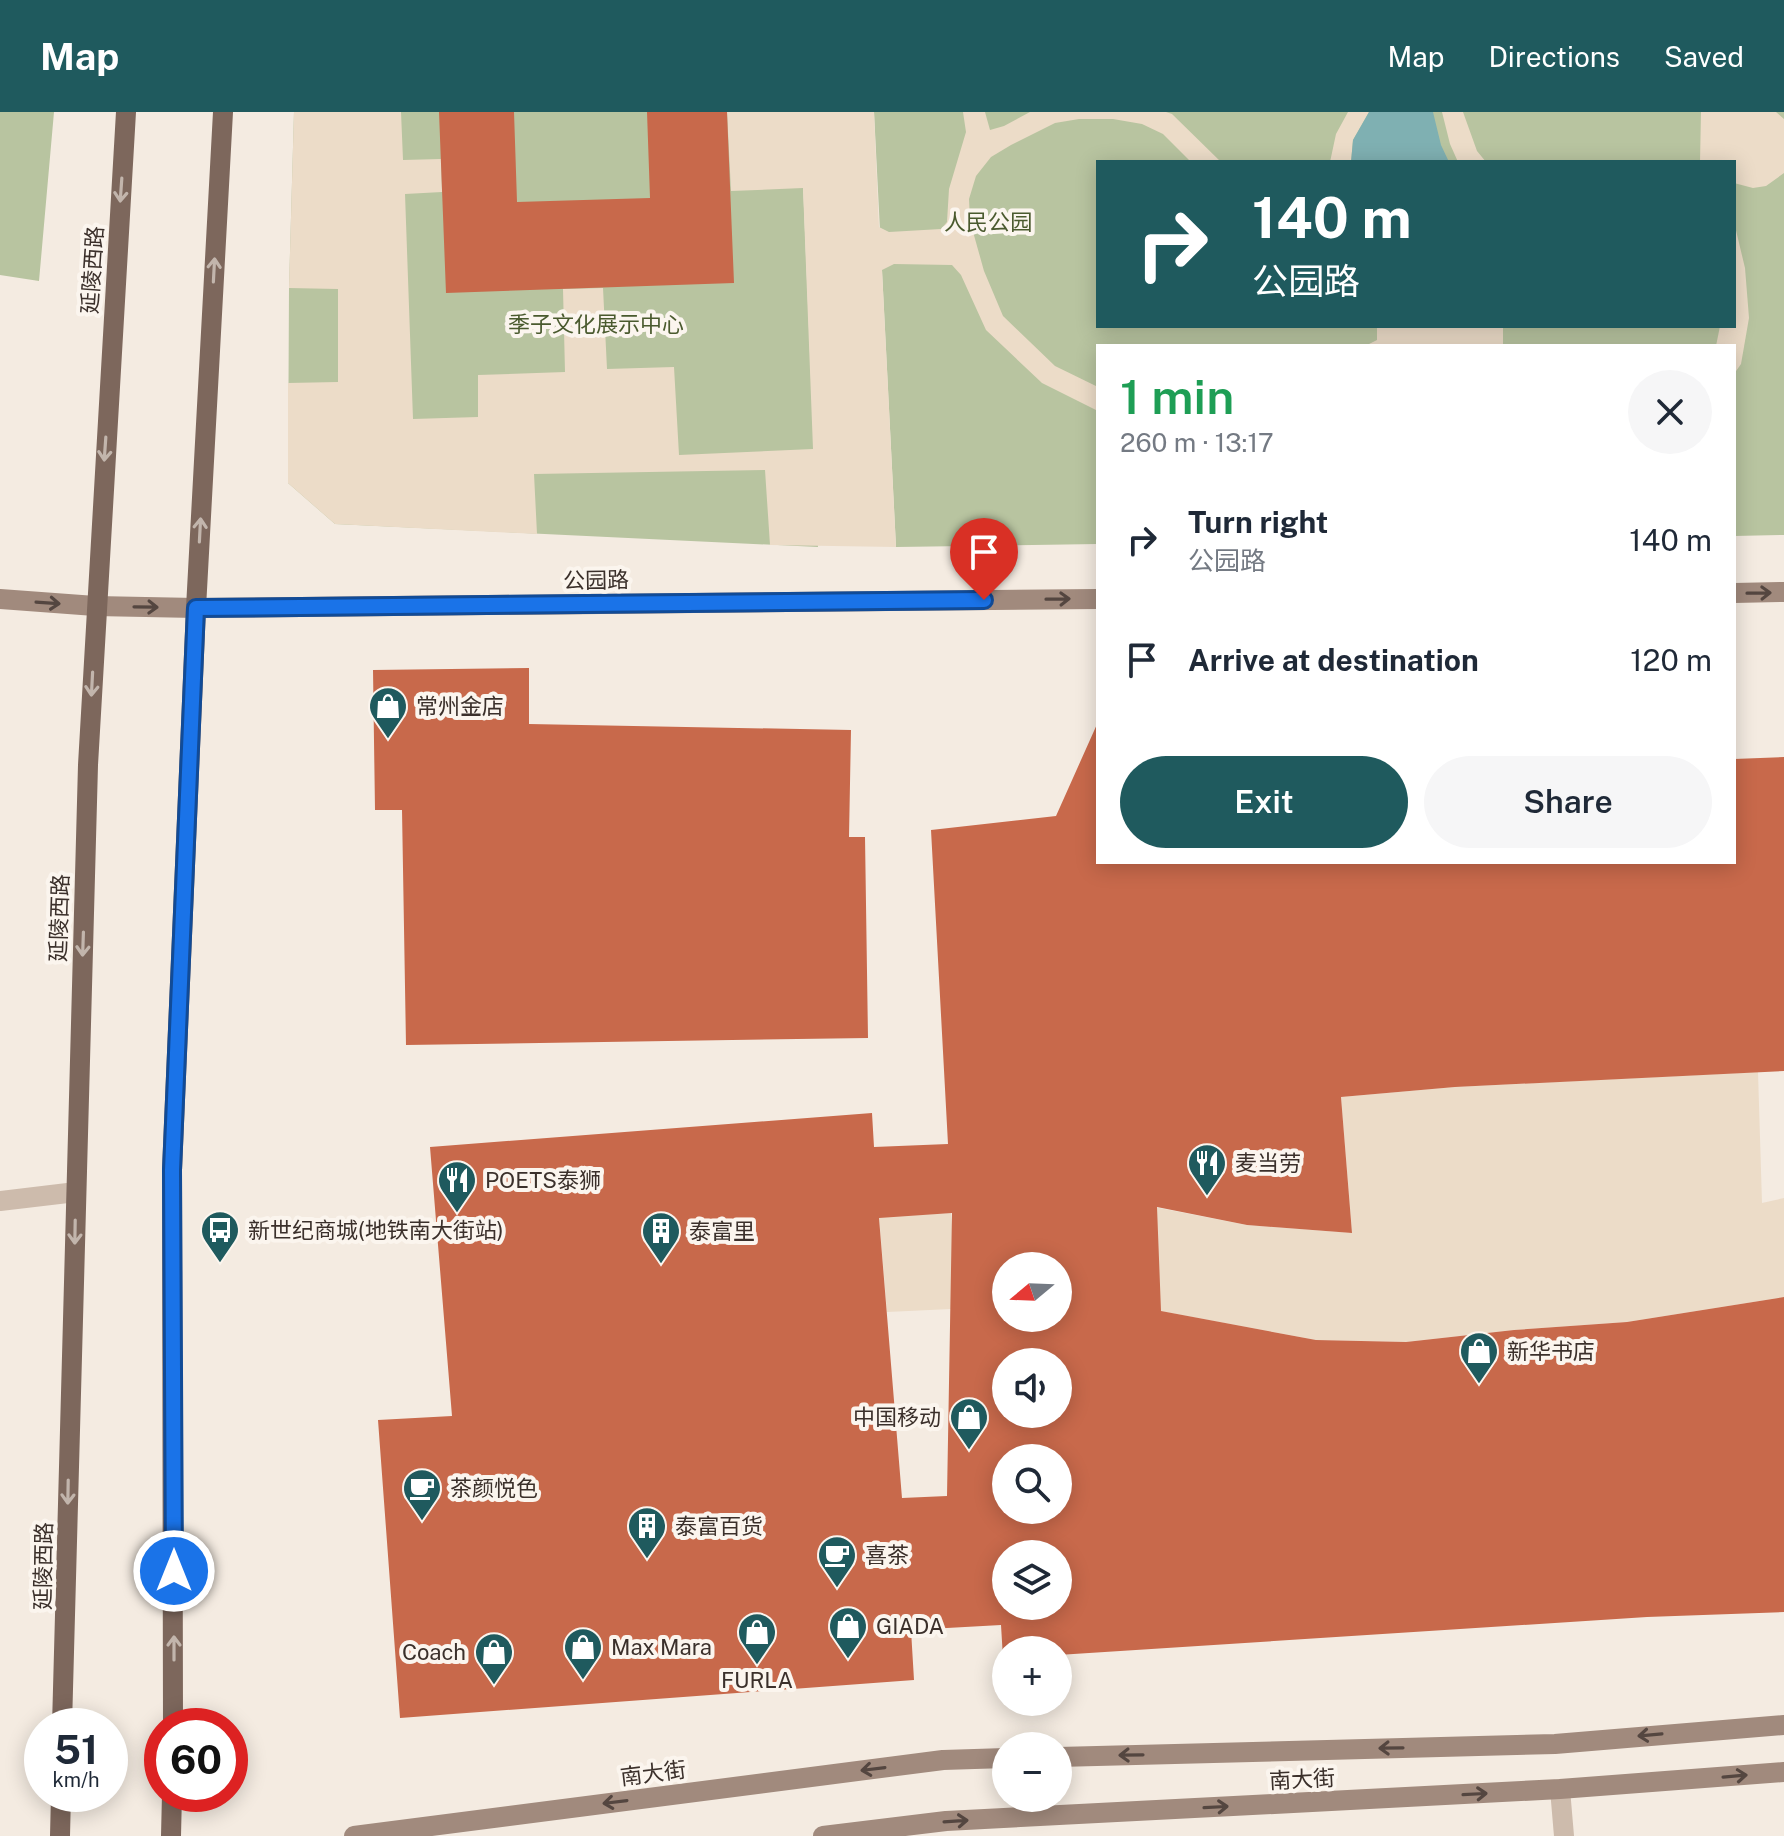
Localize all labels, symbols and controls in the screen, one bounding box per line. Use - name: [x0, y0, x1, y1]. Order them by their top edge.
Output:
- text: Map: [40, 34, 119, 79]
- text: Map: [1388, 40, 1444, 73]
- text: Directions: [1488, 40, 1620, 73]
- text: Saved: [1664, 40, 1744, 73]
- one-way arrow: [113, 176, 128, 203]
- text: 140 m: [1252, 185, 1412, 251]
- icon: right: [1120, 192, 1224, 296]
- park label: 人民公园: [944, 209, 1032, 235]
- street label: 延陵西路: [76, 225, 108, 315]
- one-way arrow: [207, 257, 222, 284]
- text: 公园路: [1252, 260, 1360, 302]
- park label: 季子文化展示中心: [508, 311, 684, 337]
- text: 1 min: [1120, 368, 1234, 425]
- button: close: [1628, 370, 1712, 454]
- text: 260 m · 13:17: [1120, 427, 1274, 458]
- one-way arrow: [97, 435, 112, 462]
- text: Turn right: [1188, 504, 1328, 540]
- one-way arrow: [193, 517, 208, 544]
- pin: [950, 518, 1018, 600]
- icon: right: [1120, 518, 1164, 562]
- text: 140 m: [1629, 522, 1712, 558]
- icon: arrive: [962, 530, 1006, 574]
- text: 公园路: [1188, 545, 1266, 576]
- street label: 公园路: [563, 566, 629, 594]
- one-way arrow: [1745, 585, 1772, 600]
- one-way arrow: [1044, 591, 1071, 607]
- one-way arrow: [34, 596, 61, 611]
- one-way arrow: [132, 599, 159, 615]
- icon: arrive: [1120, 638, 1164, 682]
- text: Arrive at destination: [1188, 642, 1479, 678]
- text: 120 m: [1630, 642, 1712, 678]
- one-way arrow: [84, 670, 99, 697]
- shop icon: 常州金店: [367, 685, 409, 740]
- place label: 常州金店: [416, 693, 504, 719]
- button: Exit: [1120, 756, 1408, 848]
- button: Share: [1424, 756, 1712, 848]
- street label: 延陵西路: [44, 874, 74, 962]
- one-way arrow: [75, 930, 90, 957]
- restaurant icon: 麦当劳: [1186, 1142, 1228, 1197]
- place label: 麦当劳: [1235, 1150, 1301, 1176]
- restaurant icon: POETS泰狮: [436, 1159, 478, 1214]
- place label: POETS泰狮: [485, 1167, 601, 1193]
- bus stop icon: 新世纪商城(地铁南大街站): [199, 1209, 241, 1264]
- building icon: 泰富里: [640, 1210, 682, 1265]
- place label: 新世纪商城(地铁南大街站): [248, 1217, 503, 1243]
- one-way arrow: [67, 1218, 83, 1245]
- place label: 泰富里: [689, 1218, 755, 1244]
- north arrow: [992, 1252, 1072, 1332]
- map controls: [992, 1252, 1072, 1812]
- shop icon: 新华书店: [1458, 1330, 1500, 1385]
- place label: 新华书店: [1507, 1338, 1595, 1364]
- button: sound: [992, 1348, 1072, 1428]
- shop icon: 中国移动: [948, 1396, 990, 1451]
- place label: 中国移动: [853, 1404, 941, 1430]
- button: search: [992, 1444, 1072, 1524]
- cafe icon: 茶颜悦色: [401, 1467, 443, 1522]
- place label: 茶颜悦色: [450, 1475, 538, 1501]
- one-way arrow: [61, 1478, 76, 1505]
- building icon: 泰富百货: [626, 1505, 668, 1560]
- place label: 泰富百货: [675, 1513, 763, 1539]
- street label: 延陵西路: [29, 1522, 57, 1610]
- position arrow: [132, 1529, 216, 1613]
- cafe icon: 喜茶: [816, 1534, 858, 1589]
- button: layers: [992, 1540, 1072, 1620]
- place label: 喜茶: [865, 1542, 909, 1568]
- shop icon: GIADA: [827, 1605, 869, 1660]
- shop icon: FURLA: [736, 1611, 778, 1666]
- place label: GIADA: [876, 1613, 944, 1639]
- shop icon: Max Mara: [562, 1626, 604, 1681]
- shop icon: Coach: [473, 1631, 515, 1686]
- place label: Max Mara: [611, 1634, 712, 1660]
- one-way arrow: [166, 1635, 182, 1662]
- button: +: [992, 1636, 1072, 1716]
- place label: Coach: [402, 1639, 466, 1665]
- place label: FURLA: [721, 1667, 793, 1693]
- speed limit sign: 60: [144, 1708, 248, 1812]
- text: 51: [54, 1726, 98, 1773]
- one-way arrow: [1637, 1728, 1664, 1743]
- button: −: [992, 1732, 1072, 1812]
- one-way arrow: [1378, 1741, 1405, 1756]
- one-way arrow: [1118, 1748, 1145, 1763]
- street label: 南大街: [619, 1756, 687, 1790]
- one-way arrow: [860, 1762, 886, 1777]
- street label: 南大街: [1268, 1764, 1336, 1794]
- text: km/h: [52, 1768, 100, 1792]
- one-way arrow: [1721, 1768, 1748, 1783]
- one-way arrow: [1462, 1786, 1488, 1801]
- one-way arrow: [602, 1795, 629, 1810]
- one-way arrow: [1202, 1800, 1229, 1815]
- one-way arrow: [942, 1813, 969, 1828]

